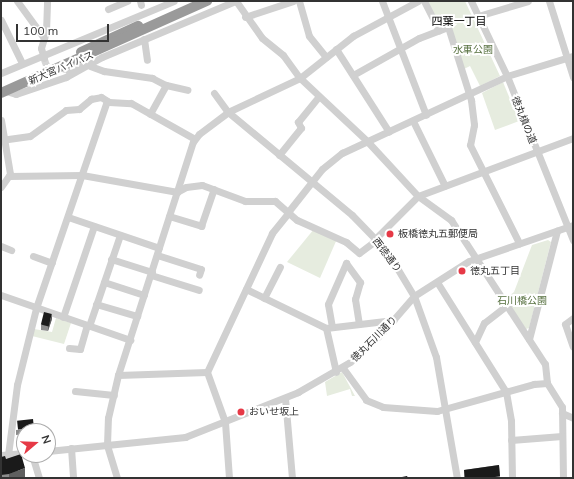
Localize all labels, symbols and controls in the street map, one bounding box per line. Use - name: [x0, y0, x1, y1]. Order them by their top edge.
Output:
- district label: 四葉一丁目: [432, 14, 486, 28]
- scale bar: [18, 16, 111, 42]
- text: 100 m: [23, 23, 58, 38]
- park label: 水車公園: [453, 44, 493, 56]
- street label: 新大宮バイパス: [26, 49, 96, 87]
- street label: 徳丸槙の道: [509, 95, 539, 145]
- place label: 板橋徳丸五郵便局: [398, 228, 478, 240]
- marker: 板橋徳丸五郵便局: [385, 229, 395, 239]
- street label: 西徳通り: [370, 235, 404, 275]
- place label: 徳丸五丁目: [470, 265, 520, 277]
- marker: 徳丸五丁目: [457, 266, 467, 276]
- park label: 石川橋公園: [497, 295, 547, 307]
- street label: 徳丸石川通り: [349, 314, 399, 364]
- place label: おいせ坂上: [249, 406, 299, 418]
- marker: おいせ坂上: [236, 407, 246, 417]
- north arrow: [16, 423, 56, 463]
- text: N: [38, 433, 54, 446]

